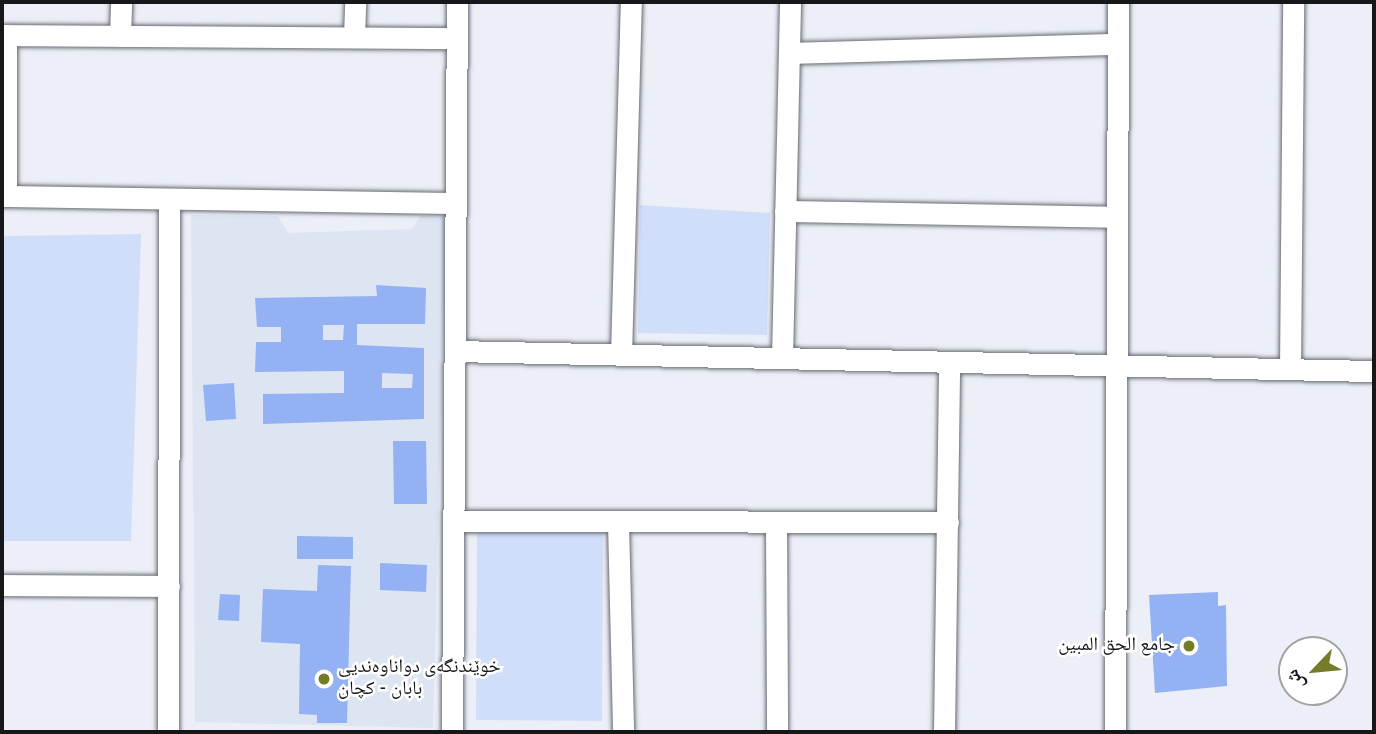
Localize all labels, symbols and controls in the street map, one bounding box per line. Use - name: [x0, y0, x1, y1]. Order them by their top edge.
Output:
- place label: جامع الحق المبين: [1058, 635, 1175, 657]
- north arrow: [1278, 636, 1348, 706]
- marker: جامع الحق المبين: [1181, 638, 1197, 654]
- place label: خوێندنگەی دواناوەندیی بابان - کچان: [338, 657, 501, 701]
- text: ش: [1281, 665, 1311, 694]
- marker: خوێندنگەی دواناوەندیی بابان - کچان: [316, 671, 332, 687]

